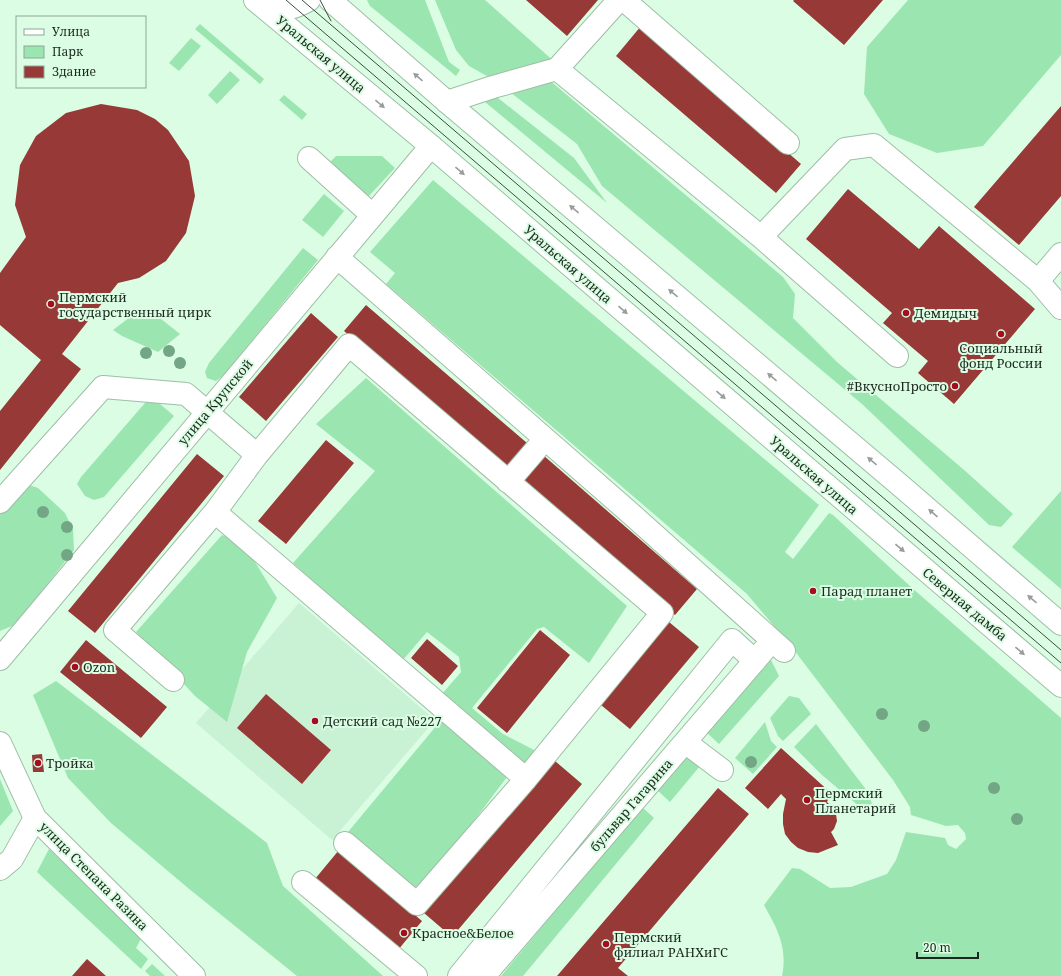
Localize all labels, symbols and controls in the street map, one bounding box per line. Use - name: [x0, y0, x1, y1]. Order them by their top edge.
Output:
- street label: Уральская улица: [273, 11, 369, 97]
- legend: [16, 16, 146, 88]
- text: Улица: [52, 23, 90, 40]
- text: Парк: [52, 43, 84, 60]
- text: Здание: [52, 63, 96, 80]
- one-way arrow: [413, 72, 423, 81]
- one-way arrow: [375, 99, 386, 108]
- one-way arrow: [455, 167, 466, 176]
- one-way arrow: [568, 204, 579, 213]
- street label: Уральская улица: [520, 221, 616, 307]
- place label: Пермский государственный цирк: [59, 288, 211, 321]
- one-way arrow: [668, 288, 678, 297]
- marker: Пермский государственный цирк: [46, 299, 56, 309]
- place label: Демидыч: [914, 304, 977, 322]
- one-way arrow: [617, 306, 628, 315]
- marker: Демидыч: [901, 308, 911, 318]
- marker: Социальный фонд России: [996, 329, 1006, 339]
- place label: Социальный фонд России: [959, 339, 1043, 372]
- street label: улица Крупской: [174, 355, 257, 449]
- one-way arrow: [767, 372, 778, 381]
- place label: #ВкусноПросто: [847, 377, 947, 395]
- marker: #ВкусноПросто: [950, 381, 960, 391]
- one-way arrow: [716, 391, 727, 400]
- street label: Уральская улица: [766, 432, 862, 518]
- one-way arrow: [866, 456, 877, 465]
- one-way arrow: [928, 509, 939, 518]
- one-way arrow: [894, 544, 905, 553]
- street label: Северная дамба: [919, 563, 1011, 645]
- place label: Парад планет: [821, 582, 912, 600]
- marker: Парад планет: [808, 586, 818, 596]
- one-way arrow: [1026, 594, 1037, 603]
- one-way arrow: [1015, 646, 1025, 655]
- place label: Ozon: [83, 658, 116, 676]
- marker: Ozon: [70, 662, 80, 672]
- place label: Детский сад №227: [323, 712, 442, 730]
- marker: Детский сад №227: [310, 716, 320, 726]
- place label: Тройка: [46, 754, 94, 772]
- street label: бульвар Гагарина: [586, 755, 676, 855]
- marker: Тройка: [33, 758, 43, 768]
- place label: Пермский Планетарий: [815, 784, 897, 817]
- marker: Пермский Планетарий: [802, 795, 812, 805]
- street label: улица Степана Разина: [36, 818, 152, 934]
- place label: Красное&Белое: [412, 924, 514, 942]
- marker: Красное&Белое: [399, 928, 409, 938]
- place label: Пермский филиал РАНХиГС: [614, 928, 728, 961]
- scale bar: [917, 934, 978, 960]
- marker: Пермский филиал РАНХиГС: [601, 939, 611, 949]
- text: 20 m: [923, 939, 951, 956]

